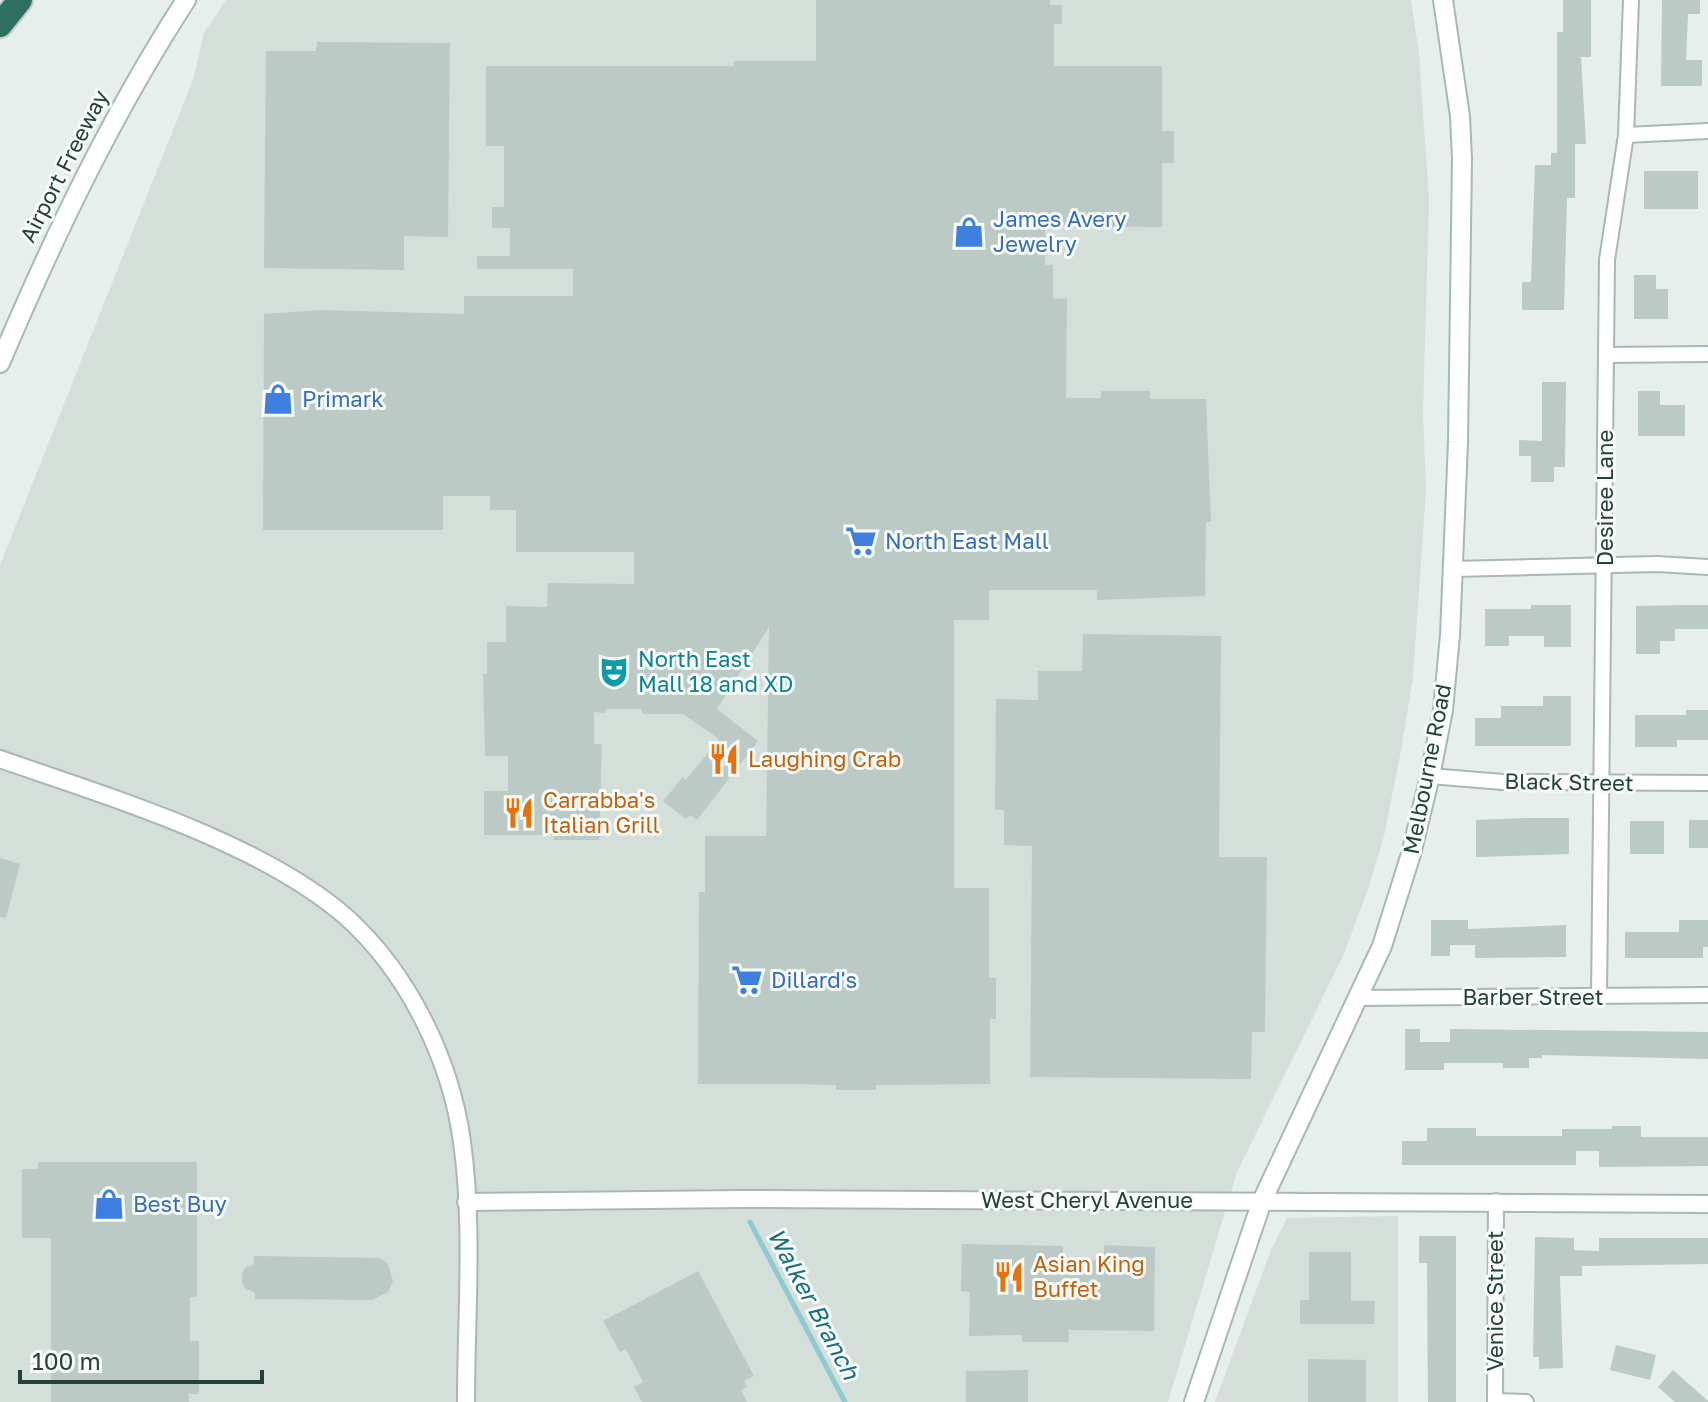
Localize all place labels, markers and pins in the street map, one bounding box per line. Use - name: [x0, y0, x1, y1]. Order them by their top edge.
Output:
- place label: James Avery Jewelry: [993, 205, 1127, 257]
- shop icon: James Avery Jewelry: [952, 215, 986, 249]
- shop icon: Primark: [261, 382, 295, 416]
- place label: Primark: [302, 385, 384, 412]
- supermarket icon: North East Mall: [844, 524, 878, 558]
- place label: North East Mall: [885, 527, 1049, 554]
- place label: North East Mall 18 and XD: [638, 645, 793, 697]
- theatre icon: North East Mall 18 and XD: [597, 655, 631, 689]
- restaurant icon: Laughing Crab: [707, 742, 741, 776]
- place label: Laughing Crab: [748, 745, 901, 772]
- place label: Carrabba's Italian Grill: [543, 786, 660, 838]
- restaurant icon: Carrabba's Italian Grill: [502, 796, 536, 830]
- supermarket icon: Dillard's: [730, 963, 764, 997]
- place label: Dillard's: [771, 966, 857, 993]
- shop icon: Best Buy: [92, 1187, 126, 1221]
- place label: Best Buy: [133, 1190, 227, 1217]
- place label: Asian King Buffet: [1033, 1250, 1145, 1302]
- restaurant icon: Asian King Buffet: [992, 1260, 1026, 1294]

